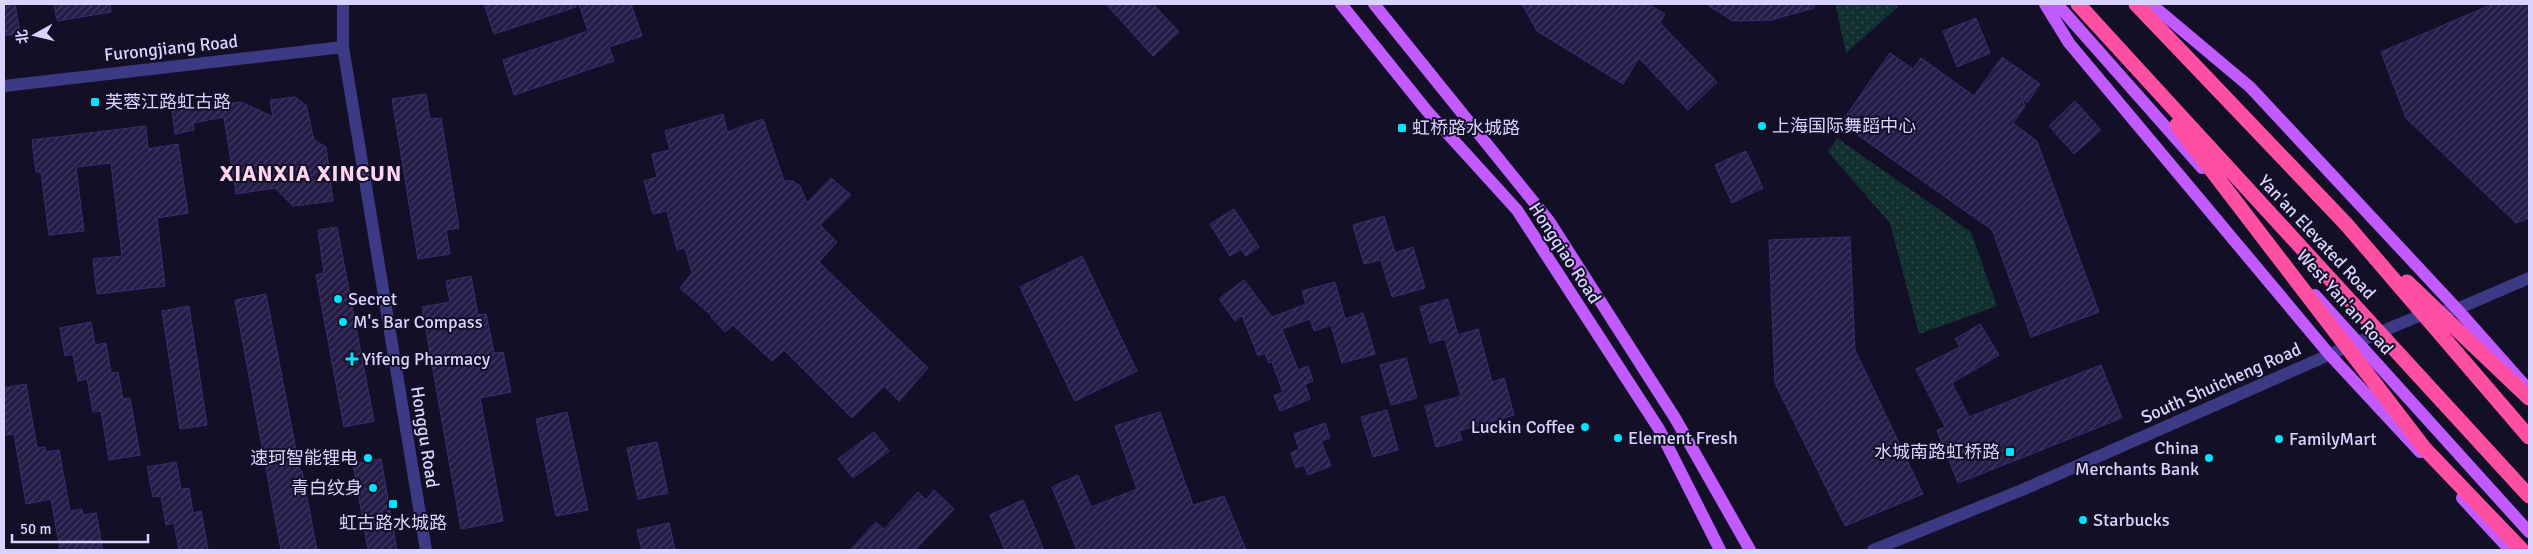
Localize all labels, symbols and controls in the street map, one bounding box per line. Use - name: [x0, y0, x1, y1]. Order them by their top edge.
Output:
- north arrow: [10, 10, 60, 60]
- text: 北: [13, 29, 32, 45]
- street label: Furongjiang Road: [103, 30, 239, 66]
- place label: 芙蓉江路虹古路: [105, 91, 231, 113]
- marker: 芙蓉江路虹古路: [89, 96, 101, 108]
- place label: 上海国际舞蹈中心: [1772, 115, 1916, 137]
- place label: 虹桥路水城路: [1412, 117, 1520, 139]
- marker: 上海国际舞蹈中心: [1756, 120, 1768, 132]
- marker: 虹桥路水城路: [1396, 122, 1408, 134]
- district label: XIANXIA XINCUN: [220, 160, 402, 187]
- street label: Yan'an Elevated Road: [2254, 170, 2380, 304]
- street label: Hongqiao Road: [1524, 198, 1606, 308]
- street label: West Yan'an Road: [2292, 245, 2398, 359]
- place label: Secret: [348, 288, 397, 310]
- marker: Secret: [332, 293, 344, 305]
- place label: M's Bar Compass: [353, 311, 483, 333]
- marker: M's Bar Compass: [337, 316, 349, 328]
- street label: South Shuicheng Road: [2138, 338, 2304, 428]
- place label: Yifeng Pharmacy: [362, 348, 491, 370]
- marker: Yifeng Pharmacy: [346, 353, 358, 365]
- street label: Honggu Road: [406, 385, 444, 489]
- place label: Luckin Coffee: [1471, 416, 1575, 438]
- marker: Luckin Coffee: [1579, 421, 1591, 433]
- place label: Element Fresh: [1628, 427, 1738, 449]
- place label: FamilyMart: [2289, 428, 2377, 450]
- marker: Element Fresh: [1612, 432, 1624, 444]
- marker: FamilyMart: [2273, 433, 2285, 445]
- place label: China Merchants Bank: [2075, 437, 2199, 480]
- place label: 水城南路虹桥路: [1874, 441, 2000, 463]
- marker: 水城南路虹桥路: [2004, 446, 2016, 458]
- place label: 速珂智能锂电: [250, 447, 358, 469]
- marker: 速珂智能锂电: [362, 452, 374, 464]
- marker: China Merchants Bank: [2203, 452, 2215, 464]
- place label: 青白纹身: [291, 477, 363, 499]
- marker: 青白纹身: [367, 482, 379, 494]
- marker: 虹古路水城路: [387, 498, 399, 510]
- place label: Starbucks: [2093, 509, 2170, 531]
- scale bar: [12, 512, 149, 544]
- place label: 虹古路水城路: [339, 512, 447, 534]
- marker: Starbucks: [2077, 514, 2089, 526]
- text: 50 m: [20, 520, 51, 538]

